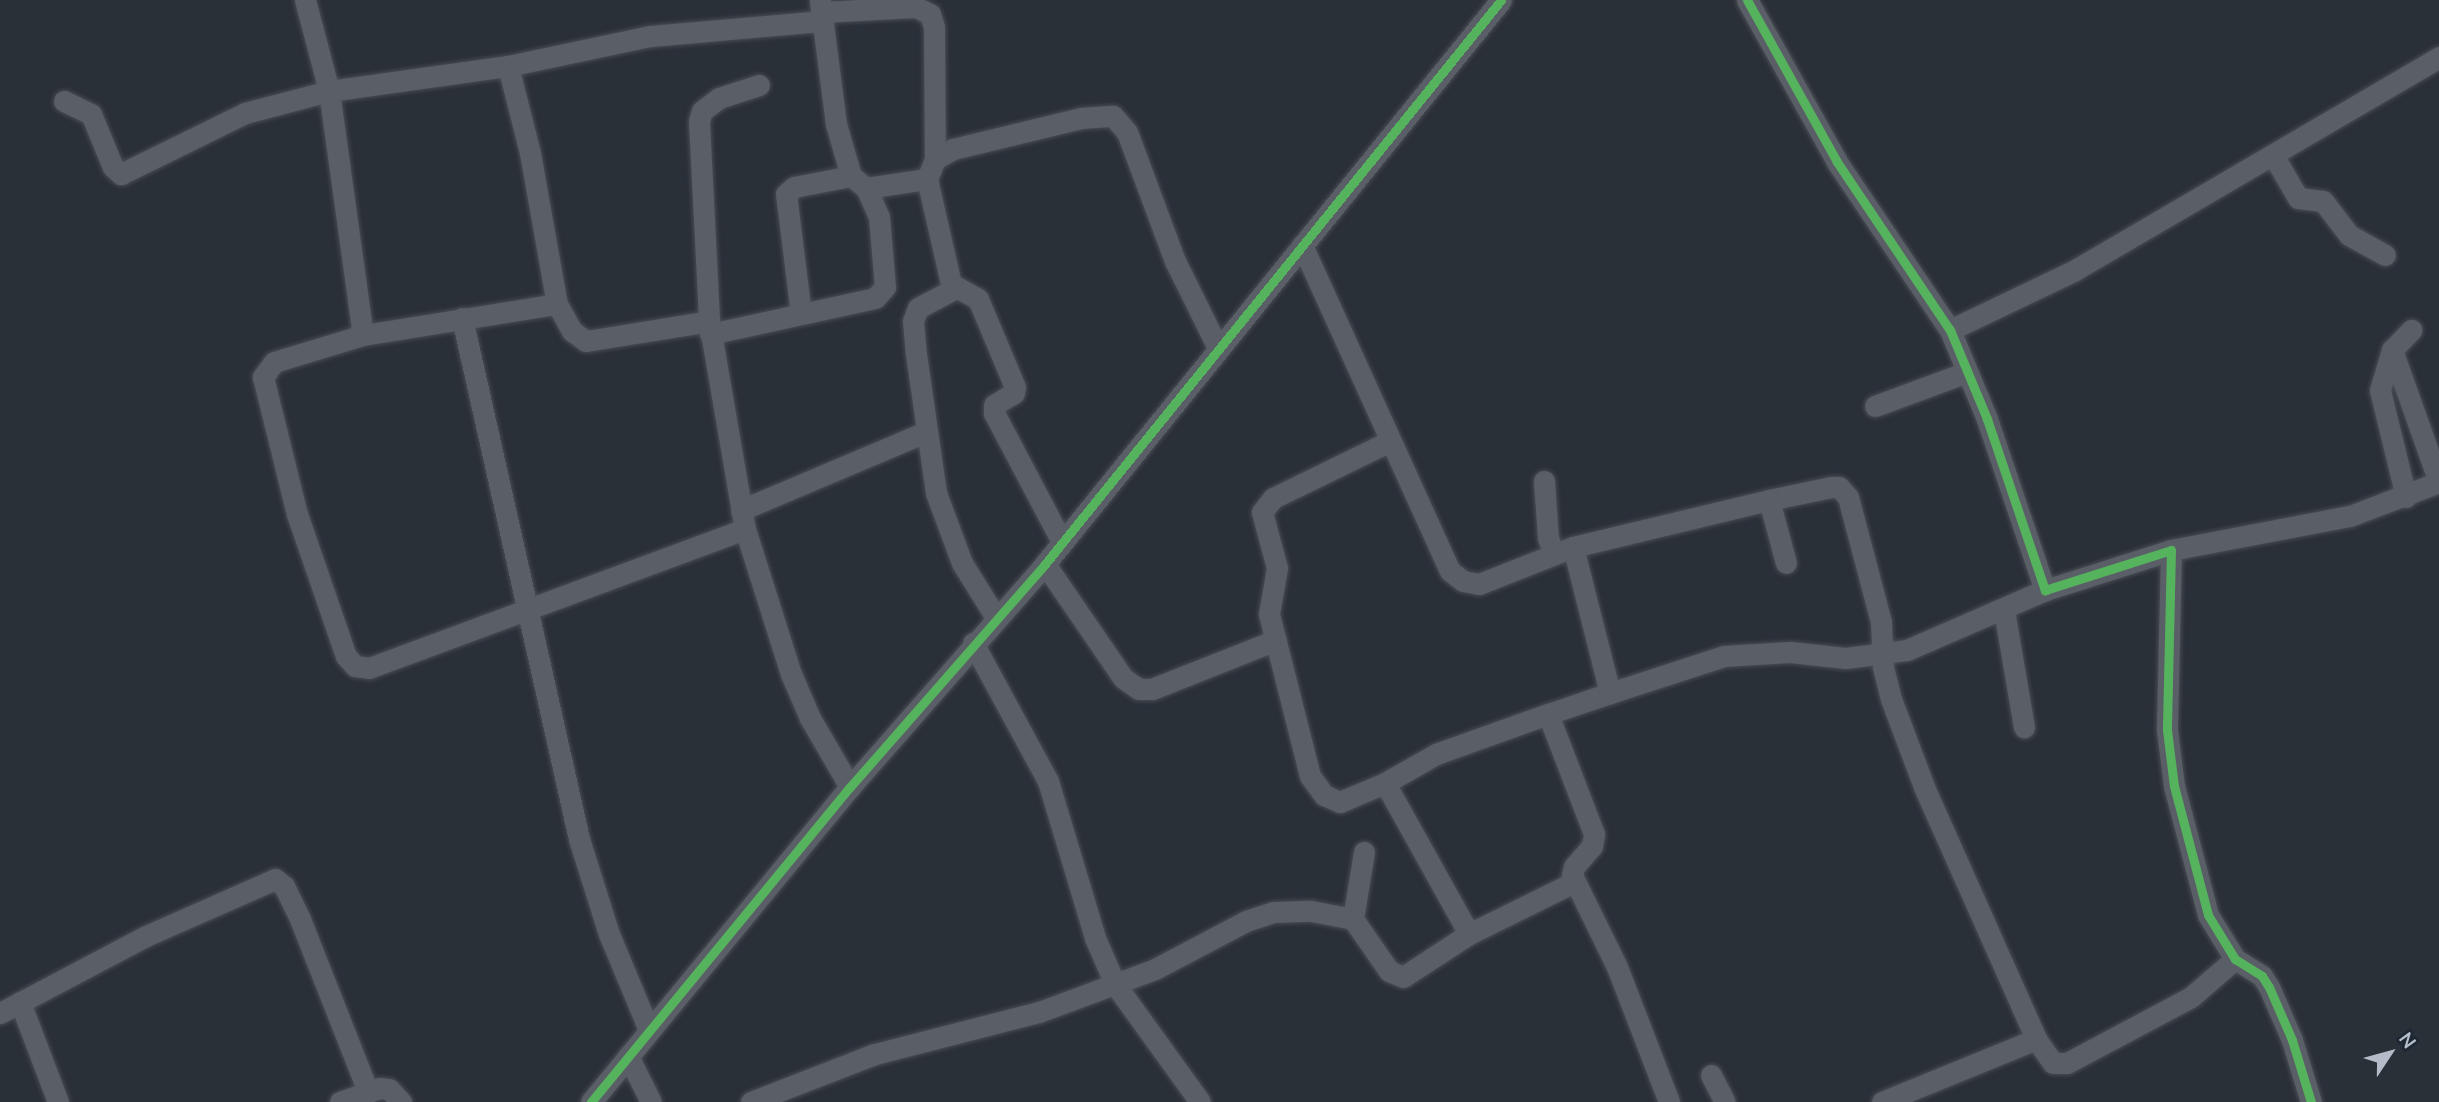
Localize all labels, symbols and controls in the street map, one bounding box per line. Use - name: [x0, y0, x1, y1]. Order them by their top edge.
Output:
- north arrow: [2355, 1018, 2425, 1088]
- text: N: [2392, 1027, 2422, 1054]

